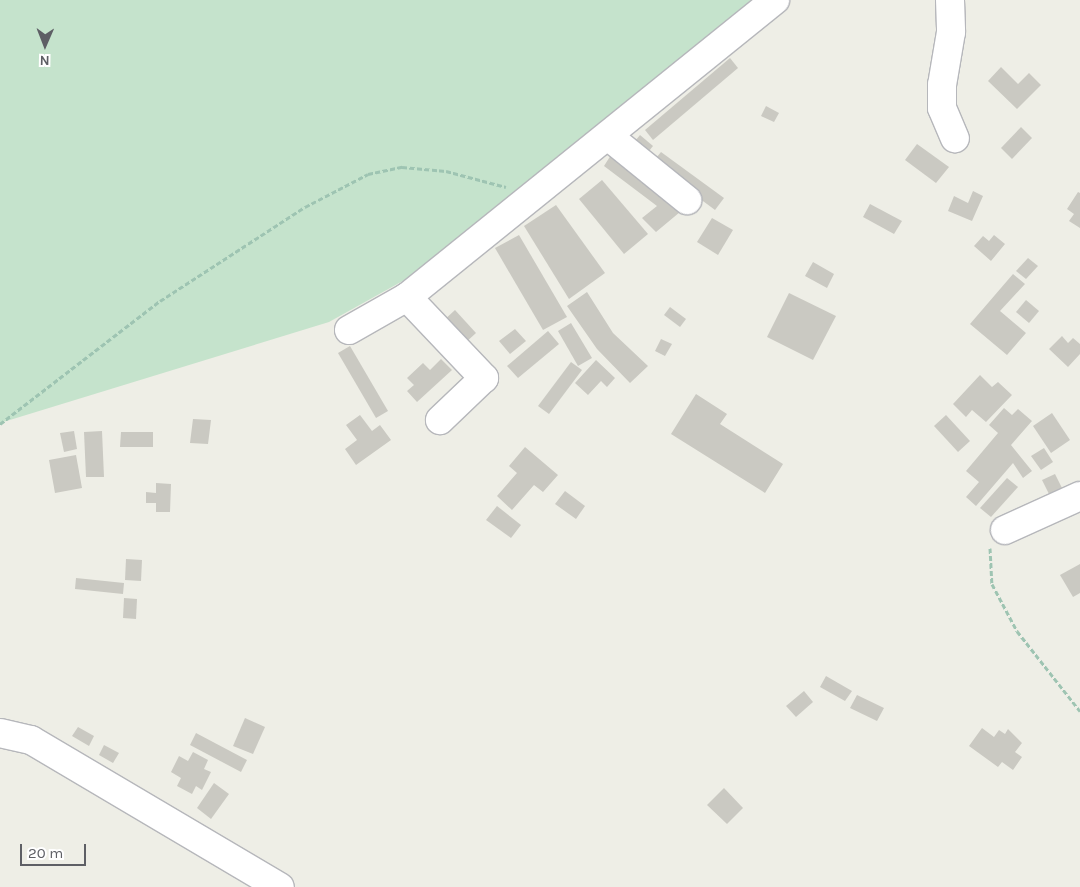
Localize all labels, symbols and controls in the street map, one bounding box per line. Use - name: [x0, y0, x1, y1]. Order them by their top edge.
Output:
- north arrow: [20, 20, 70, 70]
- text: N: [40, 52, 50, 69]
- scale bar: [22, 834, 89, 866]
- text: 20 m: [28, 844, 63, 862]

